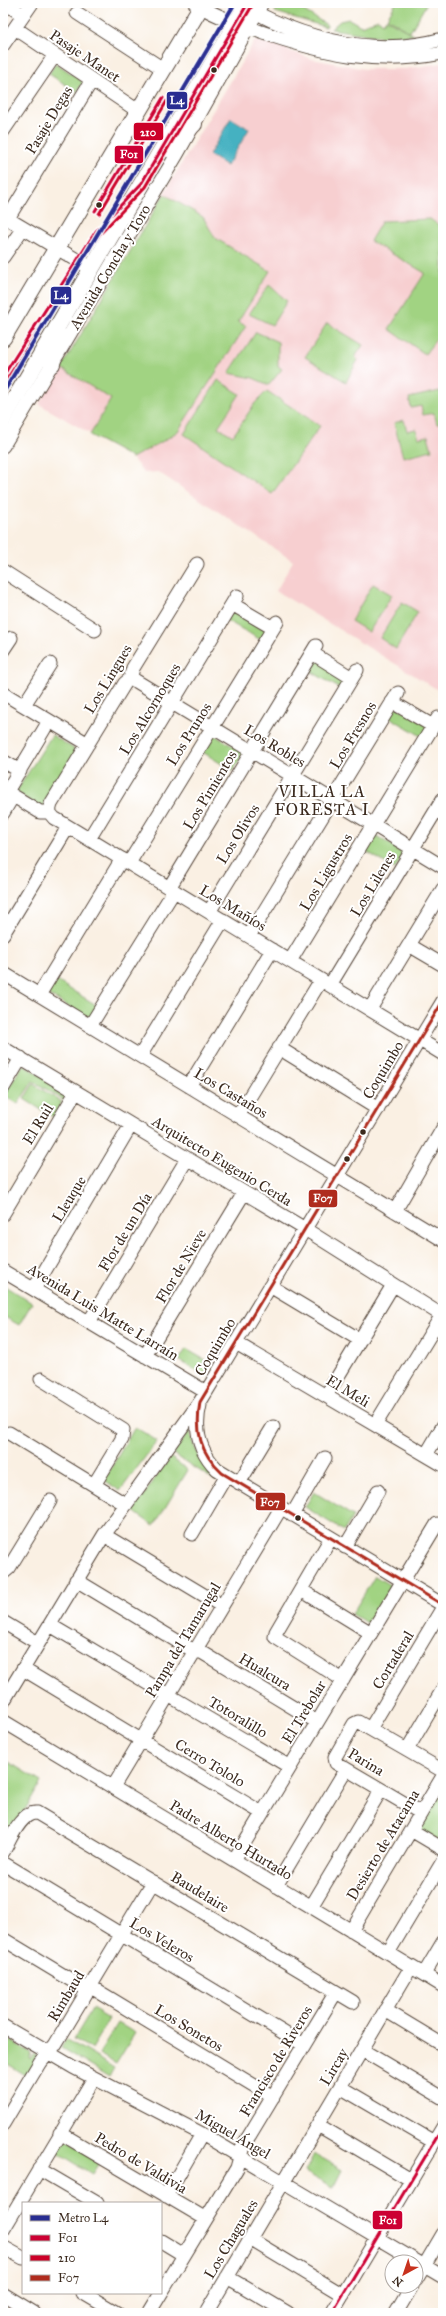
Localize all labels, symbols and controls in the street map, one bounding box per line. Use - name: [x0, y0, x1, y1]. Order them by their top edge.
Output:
- street label: Pasaje Manet: [46, 26, 124, 87]
- unlabelled marker: [209, 65, 219, 75]
- street label: Pasaje Degas: [22, 83, 76, 157]
- line badge: L4: [166, 91, 188, 110]
- text: L4: [170, 94, 185, 108]
- line badge: 210: [133, 122, 164, 141]
- text: 210: [140, 126, 157, 139]
- line badge: F01: [114, 145, 144, 164]
- text: F01: [120, 148, 139, 161]
- unlabelled marker: [94, 200, 104, 210]
- street label: Avenida Concha y Toro: [65, 201, 155, 334]
- line badge: L4: [50, 286, 72, 305]
- text: L4: [54, 289, 69, 303]
- street label: Los Lingues: [80, 641, 136, 717]
- street label: Los Alcornoques: [116, 660, 185, 759]
- street label: Los Fresnos: [326, 698, 380, 772]
- street label: Los Prunos: [163, 699, 215, 769]
- street label: Los Robles: [241, 721, 309, 771]
- street label: Los Pimientos: [179, 747, 241, 833]
- district label: VILLA LA FORESTA I: [274, 782, 370, 819]
- street label: Los Olivos: [213, 801, 263, 867]
- street label: Los Ligustros: [296, 830, 356, 914]
- street label: Los Lilenes: [347, 848, 399, 920]
- street label: Los Mañíos: [196, 881, 270, 935]
- street label: Coquimbo: [359, 1037, 408, 1103]
- street label: Los Castaños: [191, 1064, 271, 1122]
- street label: El Ruil: [19, 1099, 58, 1148]
- street label: Arquitecto Eugenio Cerda: [147, 1112, 296, 1211]
- unlabelled marker: [358, 1127, 368, 1137]
- unlabelled marker: [342, 1154, 352, 1164]
- street label: Lleuque: [48, 1173, 91, 1226]
- street label: Flor de un Día: [94, 1189, 156, 1275]
- line badge: F07: [308, 1189, 338, 1208]
- text: F07: [313, 1192, 333, 1205]
- street label: Flor de Nieve: [152, 1226, 210, 1306]
- street label: Avenida Luis Matte Larraín: [23, 1259, 182, 1364]
- street label: Coquimbo: [191, 1314, 240, 1380]
- street label: El Meli: [323, 1371, 373, 1411]
- line badge: F07: [255, 1492, 286, 1511]
- text: F07: [260, 1496, 280, 1509]
- unlabelled marker: [293, 1513, 303, 1523]
- street label: Pampa del Tamarugal: [142, 1578, 225, 1701]
- street label: Cortaderal: [369, 1627, 418, 1692]
- street label: Hualcura: [236, 1649, 295, 1695]
- street label: El Trebolar: [278, 1677, 330, 1747]
- street label: Totoralillo: [205, 1692, 271, 1742]
- street label: Cerro Tololo: [172, 1735, 249, 1791]
- street label: Parina: [345, 1744, 388, 1780]
- street label: Desierto de Atacama: [343, 1786, 423, 1904]
- street label: Padre Alberto Hurtado: [166, 1796, 296, 1884]
- street label: Baudelaire: [168, 1868, 232, 1916]
- street label: Los Veleros: [126, 1914, 198, 1966]
- street label: Rimbaud: [44, 1967, 88, 2025]
- street label: Los Sonetos: [152, 2001, 226, 2055]
- street label: Francisco de Riveros: [236, 2002, 316, 2120]
- street label: Lircay: [316, 2044, 353, 2089]
- street label: Miguel Ángel: [192, 2104, 275, 2163]
- street label: Pedro de Valdivia: [92, 2128, 191, 2198]
- street label: Los Chaguales: [200, 2196, 262, 2282]
- legend: [22, 2202, 162, 2294]
- line badge: F01: [372, 2210, 403, 2230]
- text: Metro L4: [58, 2211, 109, 2225]
- text: F01: [379, 2214, 398, 2227]
- text: F01: [58, 2231, 78, 2245]
- text: 210: [58, 2251, 76, 2265]
- north arrow: [384, 2254, 424, 2294]
- text: F07: [58, 2271, 79, 2285]
- text: N: [390, 2273, 406, 2289]

